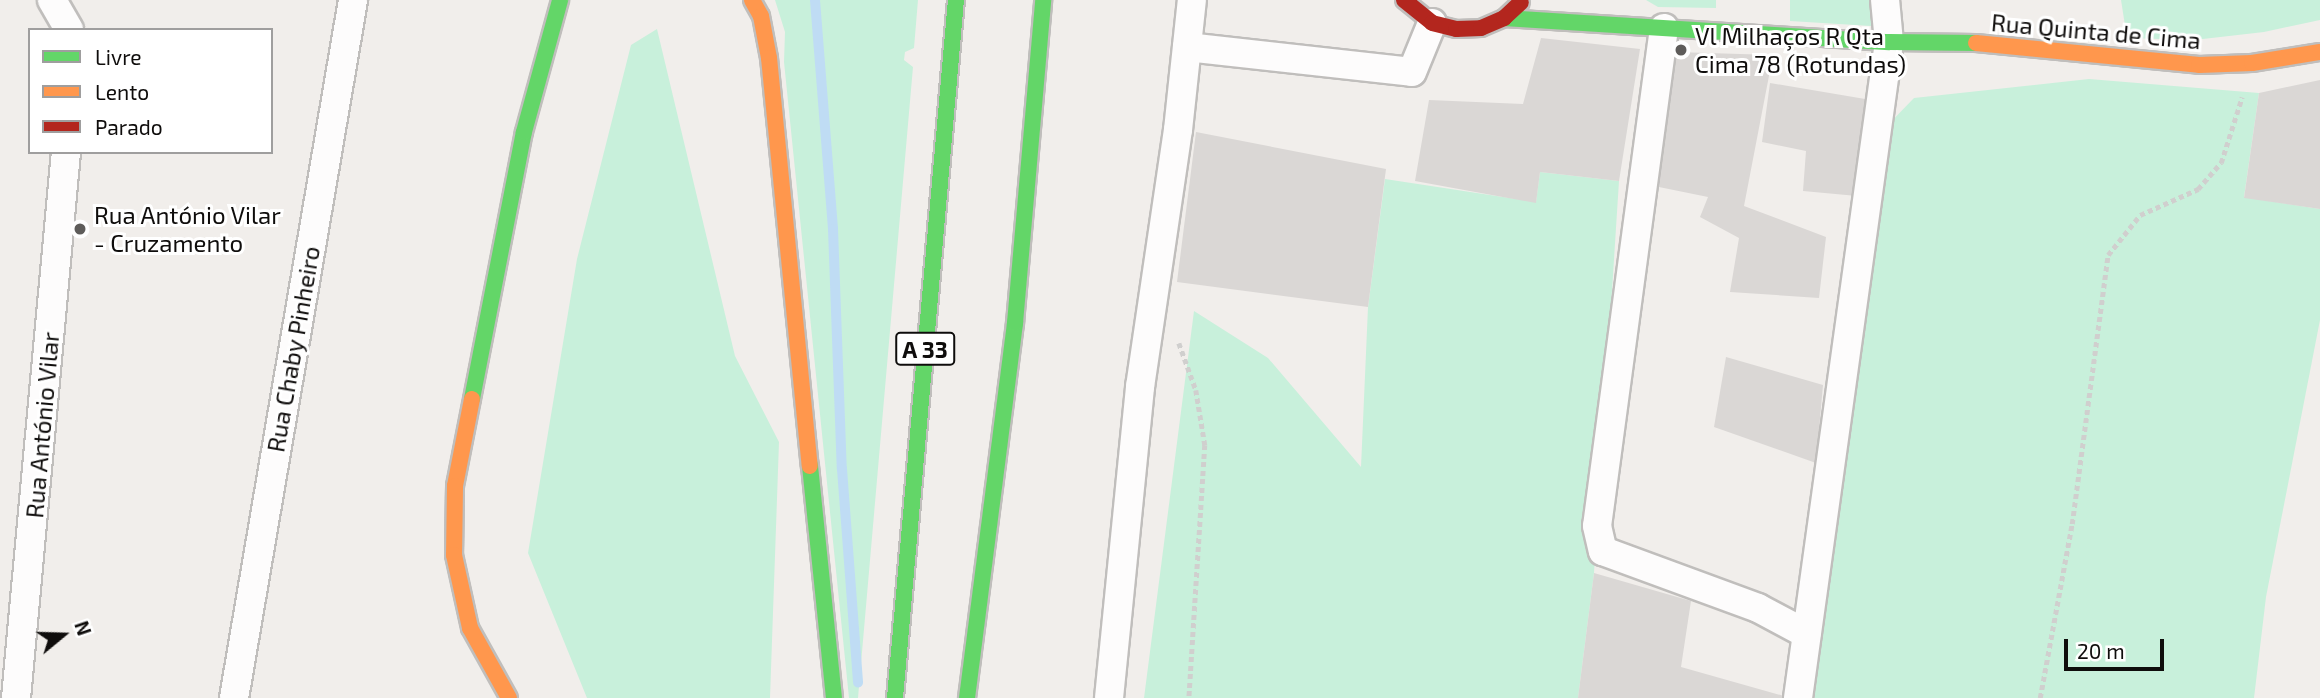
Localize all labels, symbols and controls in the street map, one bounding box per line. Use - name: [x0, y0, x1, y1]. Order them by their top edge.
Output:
- street label: Rua Quinta de Cima: [1990, 7, 2202, 55]
- place label: Vl Milhaços R Qta Cima 78 (Rotundas): [1695, 22, 1906, 78]
- legend: [28, 28, 273, 154]
- marker: Vl Milhaços R Qta Cima 78 (Rotundas): [1673, 42, 1689, 58]
- text: Livre: [95, 44, 142, 69]
- text: Lento: [95, 79, 149, 104]
- text: Parado: [95, 114, 163, 139]
- place label: Rua António Vilar - Cruzamento: [94, 201, 282, 257]
- marker: Rua António Vilar - Cruzamento: [72, 221, 88, 237]
- street label: Rua Chaby Pinheiro: [261, 243, 325, 455]
- street label: Rua António Vilar: [19, 330, 65, 520]
- road number: A 33: [894, 330, 956, 368]
- north arrow: [28, 600, 98, 670]
- text: N: [70, 618, 96, 638]
- scale bar: [2068, 624, 2168, 668]
- text: 20 m: [2077, 638, 2125, 663]

